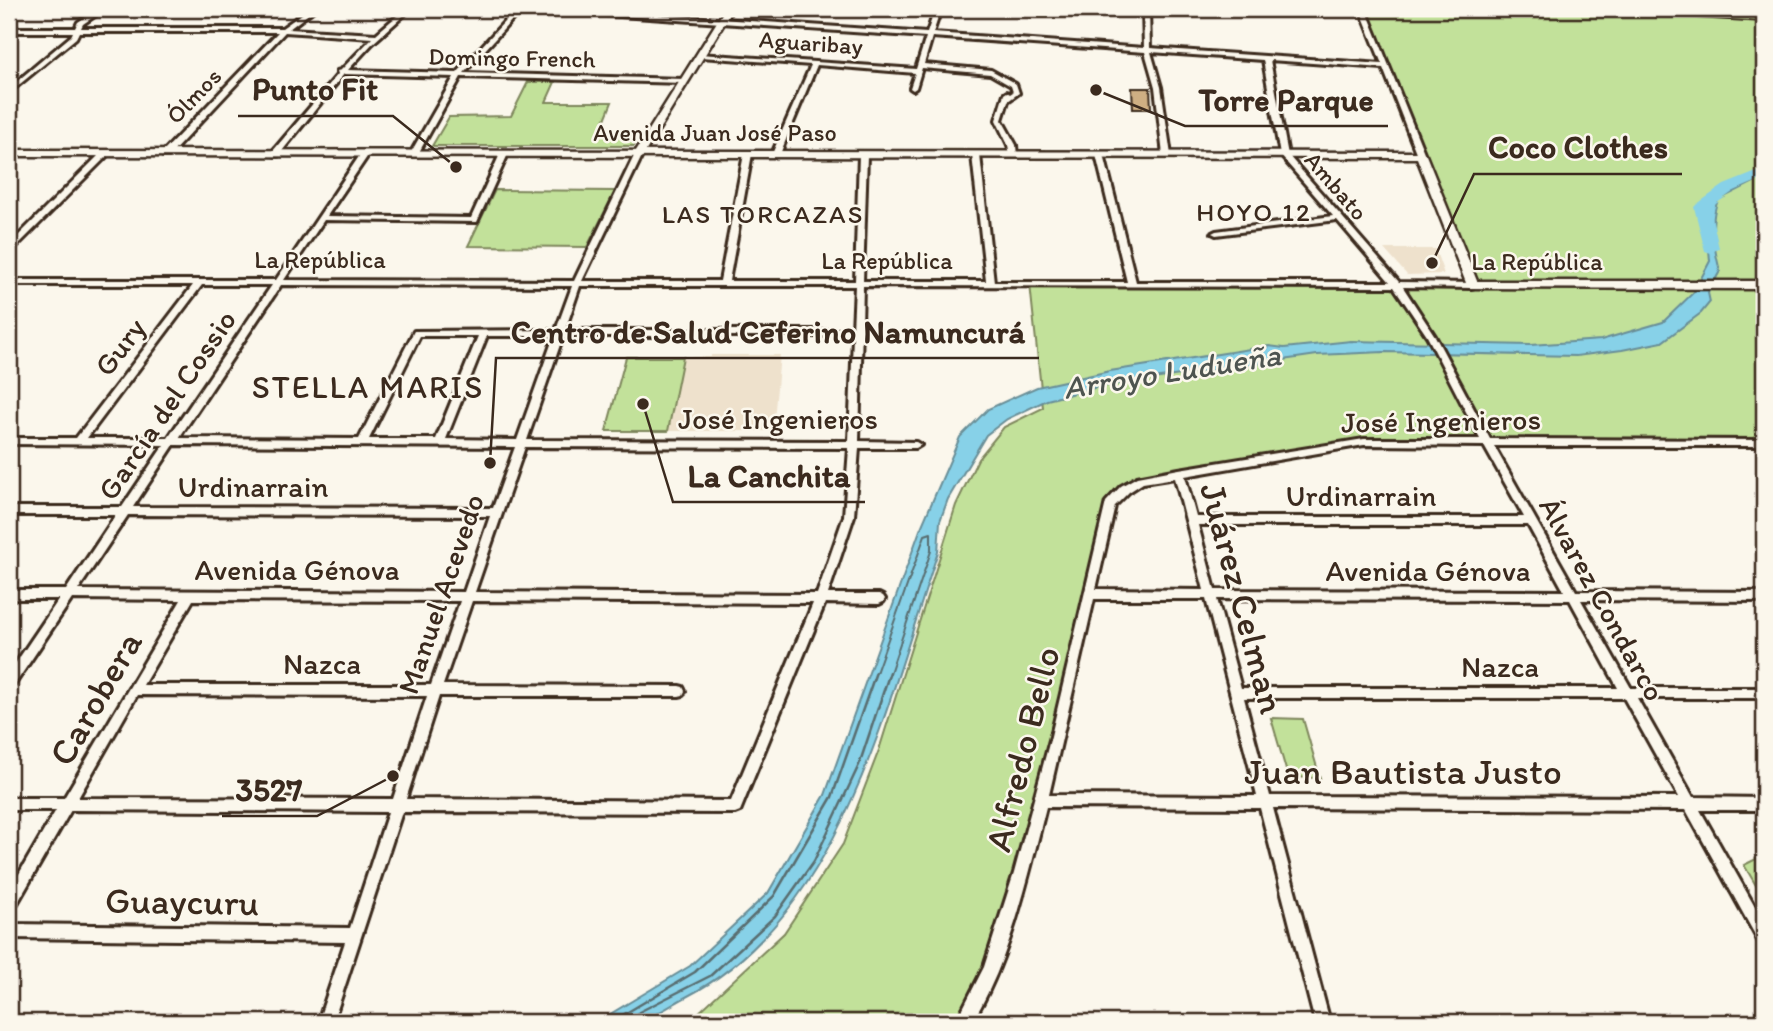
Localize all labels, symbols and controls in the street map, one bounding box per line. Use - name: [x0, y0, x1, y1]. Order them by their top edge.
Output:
- street label: Aguaribay: [758, 24, 864, 61]
- street label: Domingo French: [428, 42, 596, 73]
- street label: Ólmos: [160, 62, 227, 130]
- callout: Punto Fit: [238, 63, 393, 116]
- text: Punto Fit: [252, 70, 378, 108]
- callout: Torre Parque: [1185, 73, 1388, 126]
- text: Torre Parque: [1197, 81, 1374, 119]
- street label: Avenida Juan José Paso: [593, 118, 837, 147]
- callout: Coco Clothes: [1474, 121, 1682, 174]
- text: Coco Clothes: [1488, 128, 1668, 166]
- street label: Ambato: [1299, 145, 1374, 226]
- district label: HOYO 12: [1196, 196, 1312, 228]
- district label: LAS TORCAZAS: [662, 198, 864, 230]
- street label: La República: [254, 245, 386, 274]
- street label: La República: [821, 246, 953, 275]
- street label: La República: [1471, 247, 1603, 276]
- street label: García del Cossio: [89, 303, 244, 507]
- callout: Centro de Salud Ceferino Namuncurá: [496, 305, 1039, 358]
- street label: Gury: [86, 310, 153, 383]
- text: Centro de Salud Ceferino Namuncurá: [511, 313, 1026, 351]
- water label: Arroyo Ludueña: [1061, 335, 1284, 407]
- district label: STELLA MARIS: [252, 368, 484, 406]
- street label: José Ingenieros: [678, 400, 878, 437]
- street label: José Ingenieros: [1341, 400, 1541, 441]
- callout: La Canchita: [673, 449, 865, 502]
- text: La Canchita: [688, 457, 851, 495]
- street label: Urdinarrain: [178, 468, 328, 505]
- street label: Urdinarrain: [1286, 477, 1436, 514]
- street label: Juárez Celman: [1191, 478, 1295, 719]
- street label: Manuel Acevedo: [389, 489, 492, 699]
- street label: Álvarez Condarco: [1531, 490, 1674, 707]
- street label: Avenida Génova: [194, 551, 400, 588]
- street label: Avenida Génova: [1325, 552, 1531, 589]
- street label: Carobera: [39, 623, 151, 773]
- street label: Alfredo Bello: [975, 642, 1069, 856]
- street label: Nazca: [283, 645, 361, 682]
- street label: Nazca: [1461, 648, 1539, 685]
- street label: Juan Bautista Justo: [1244, 749, 1562, 793]
- callout: 3527: [222, 763, 317, 816]
- text: 3527: [236, 771, 303, 809]
- street label: Guaycuru: [105, 878, 259, 924]

